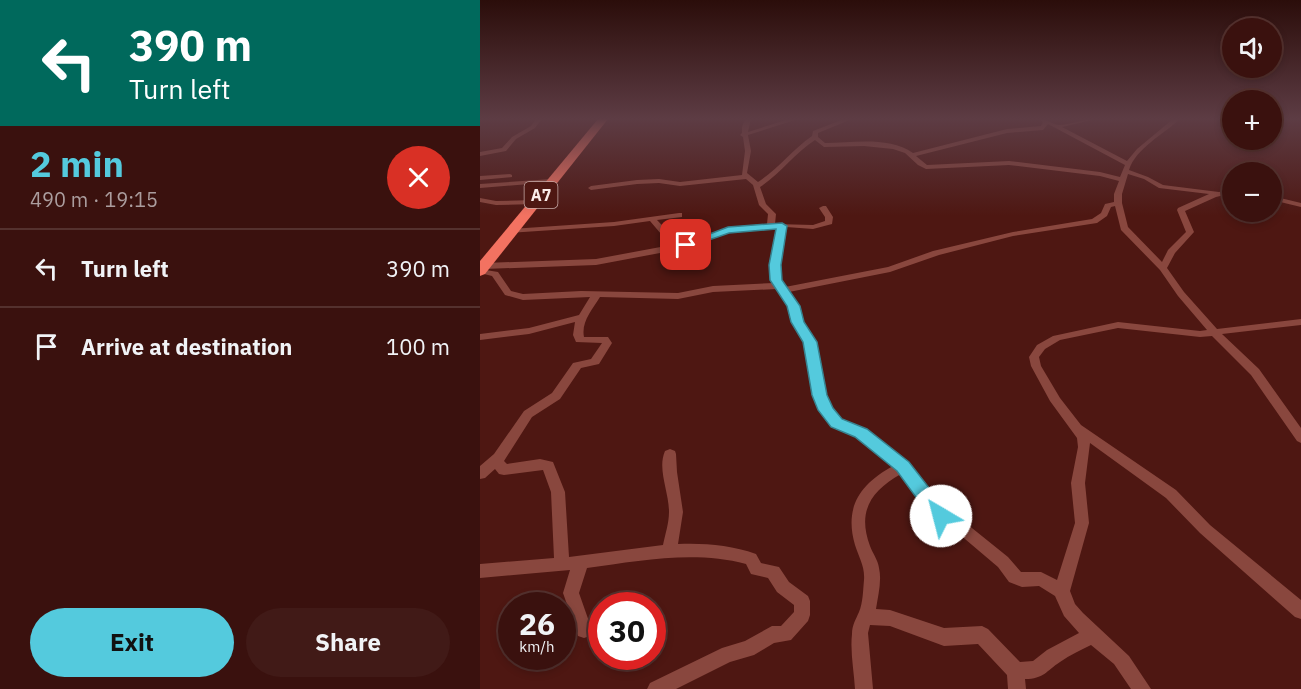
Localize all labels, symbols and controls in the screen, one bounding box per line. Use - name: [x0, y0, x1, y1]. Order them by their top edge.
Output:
- text: 390 m: [129, 18, 252, 73]
- map controls: [1222, 18, 1282, 222]
- button: sound: [1222, 18, 1282, 78]
- icon: left: [30, 24, 108, 102]
- text: Turn left: [129, 71, 230, 106]
- button: +: [1222, 90, 1282, 150]
- text: 2 min: [30, 140, 124, 187]
- button: close: [387, 146, 450, 209]
- button: −: [1222, 162, 1282, 222]
- road number: A7: [524, 182, 558, 208]
- text: 490 m · 19:15: [30, 186, 158, 213]
- pin: [660, 219, 711, 270]
- icon: arrive: [669, 228, 702, 261]
- icon: left: [30, 252, 63, 285]
- text: Turn left: [81, 254, 169, 283]
- text: 390 m: [386, 254, 450, 283]
- icon: arrive: [30, 330, 63, 363]
- text: Arrive at destination: [81, 332, 292, 361]
- text: 100 m: [386, 332, 450, 361]
- position arrow: [909, 484, 973, 548]
- speed limit sign: 30: [588, 592, 666, 670]
- text: 26: [519, 604, 555, 643]
- button: Exit: [30, 608, 234, 677]
- button: Share: [246, 608, 450, 677]
- text: km/h: [519, 637, 555, 656]

